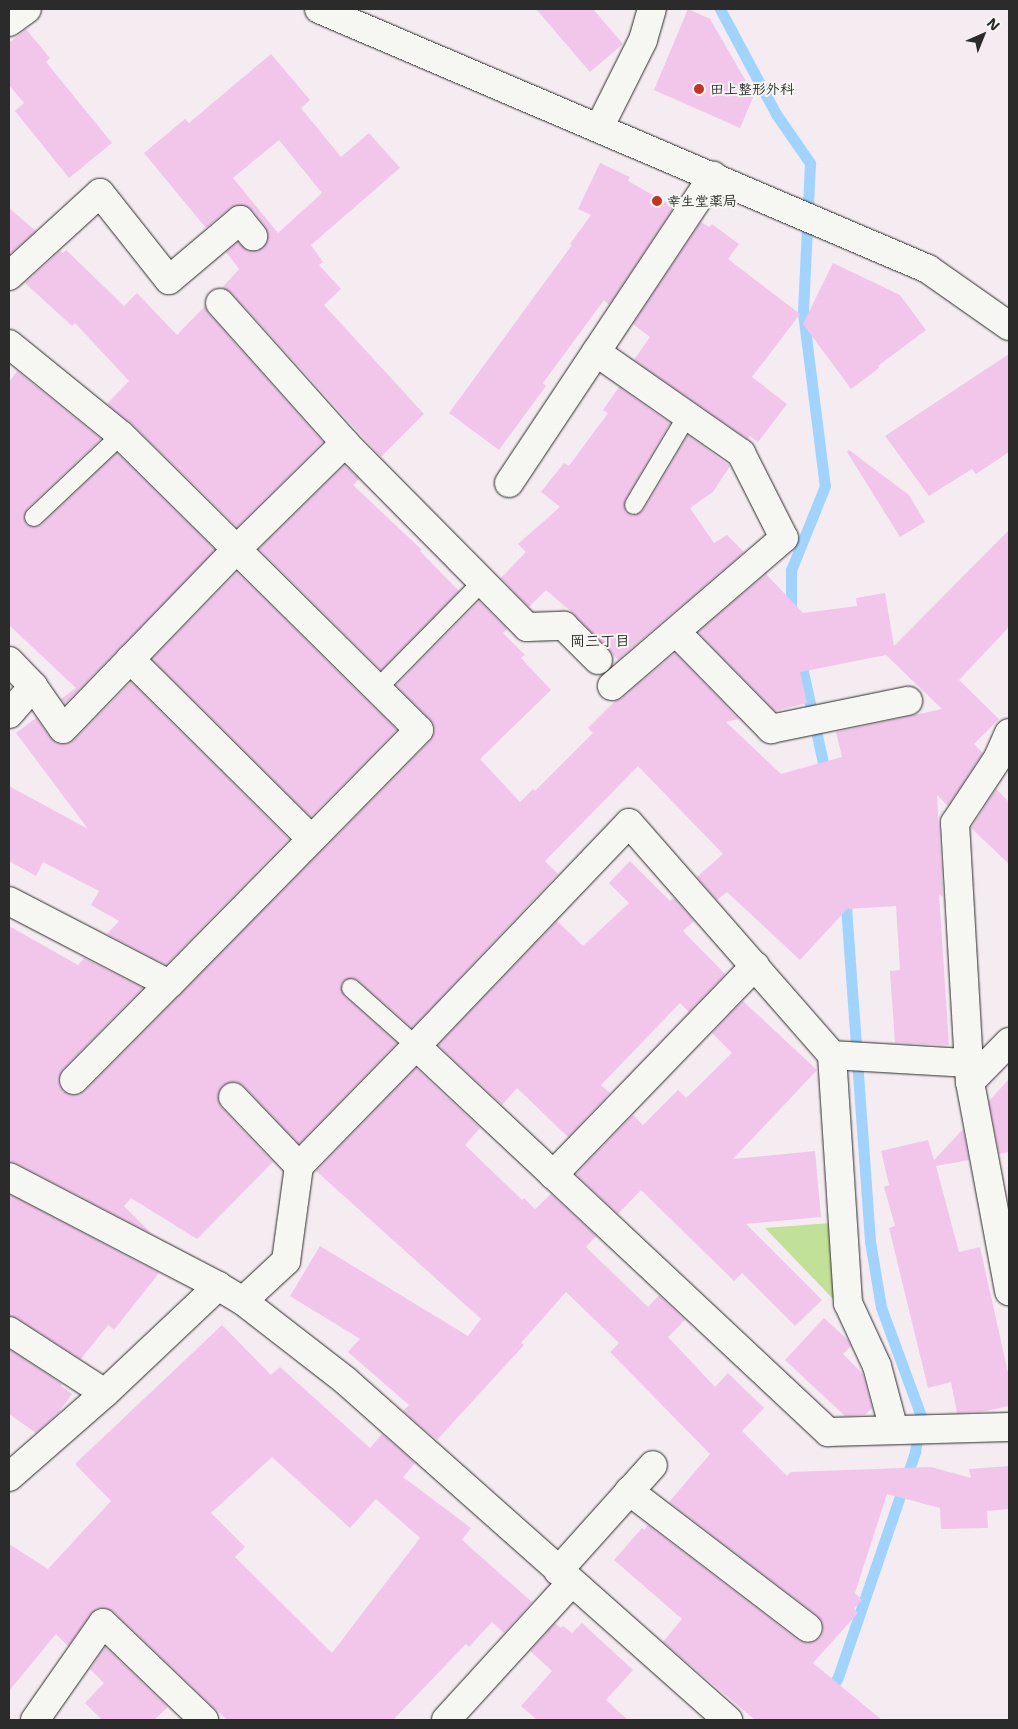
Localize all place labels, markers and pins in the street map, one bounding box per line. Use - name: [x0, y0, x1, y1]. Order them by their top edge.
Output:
- place label: 田上整形外科: [710, 81, 794, 97]
- marker: 田上整形外科: [692, 82, 706, 96]
- place label: 幸生堂薬局: [667, 193, 737, 209]
- marker: 幸生堂薬局: [651, 195, 663, 207]

